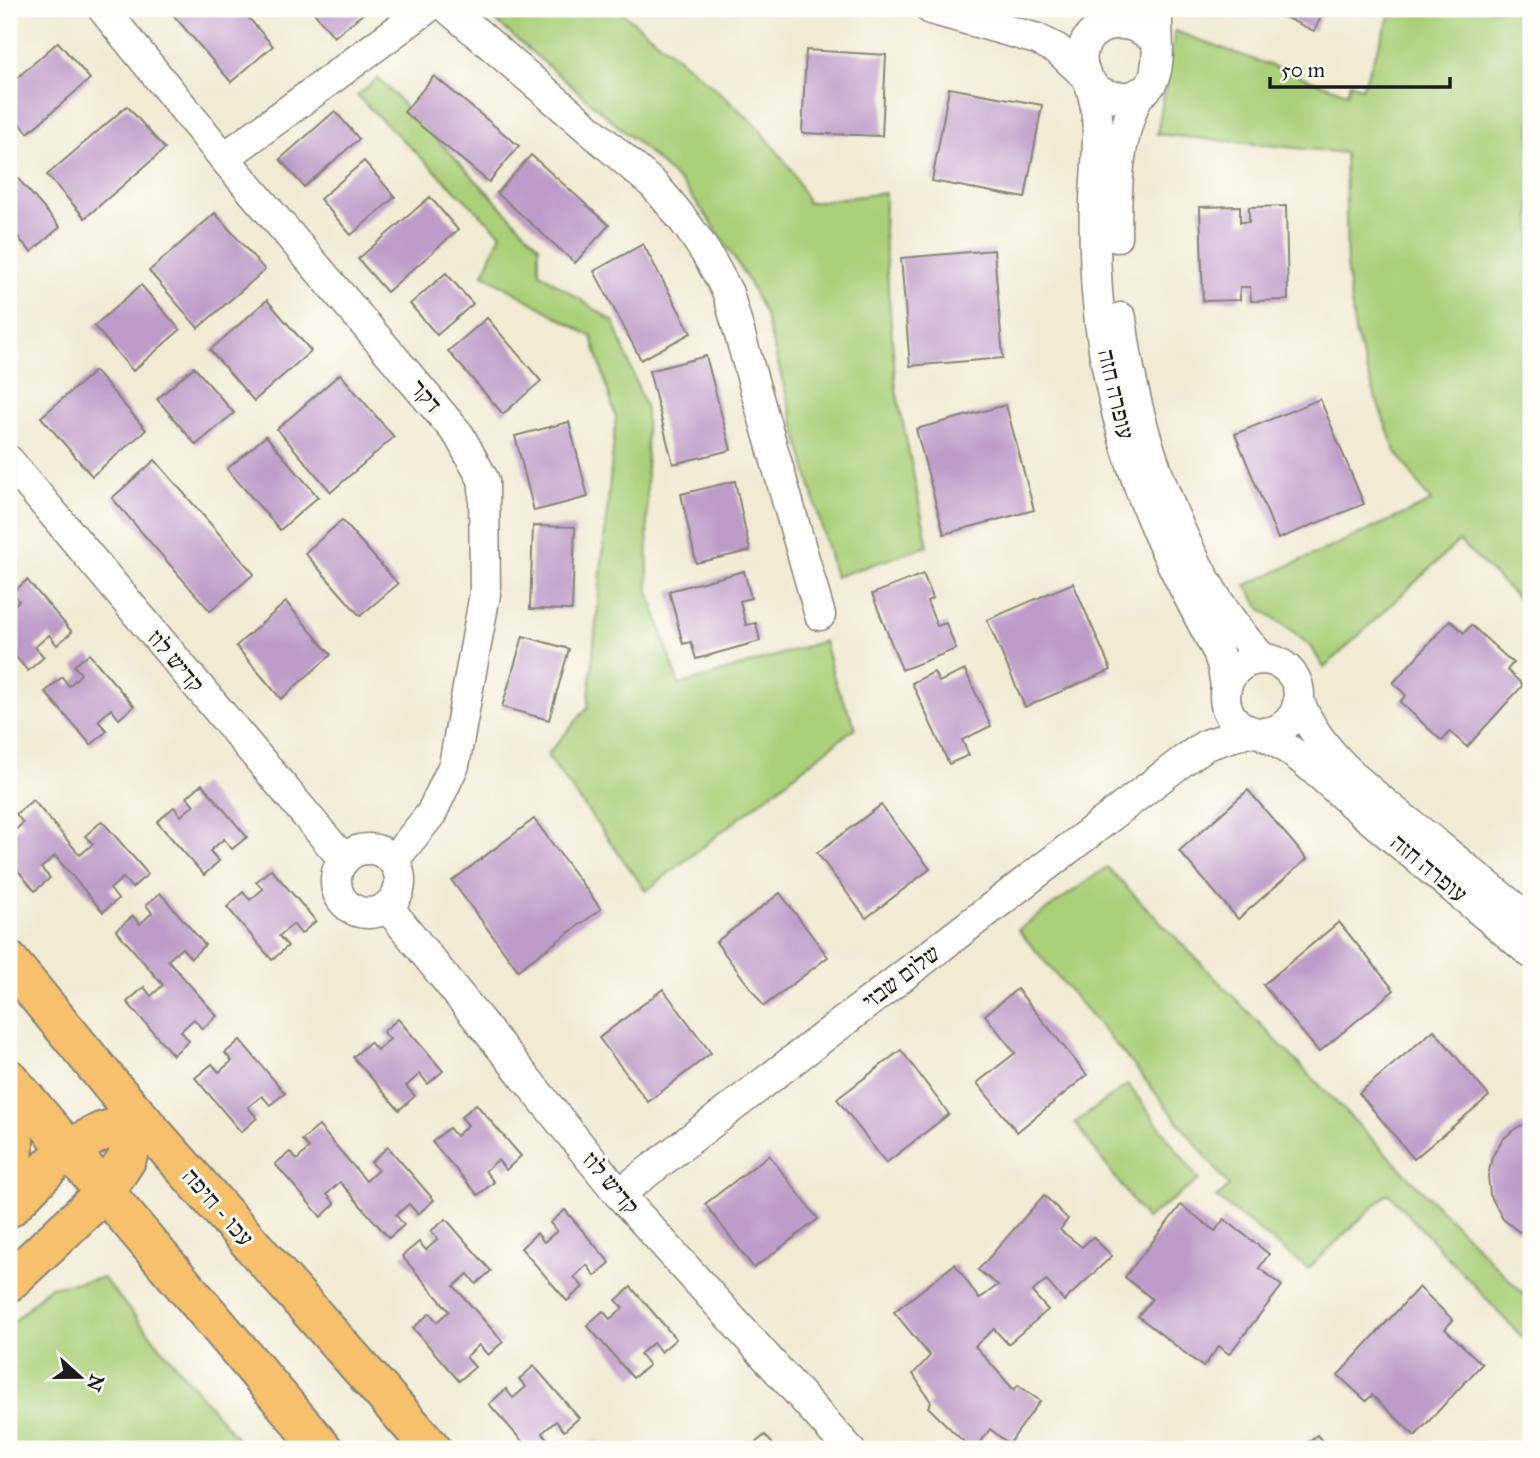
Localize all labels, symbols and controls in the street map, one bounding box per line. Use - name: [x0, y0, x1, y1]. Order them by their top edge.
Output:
- scale bar: [1270, 46, 1451, 90]
- text: 50 m: [1281, 57, 1326, 83]
- street label: עופרה חזה: [1091, 346, 1141, 442]
- street label: דקר: [403, 373, 449, 419]
- street label: קדיש לוז: [141, 623, 211, 699]
- street label: עופרה חזה: [1384, 827, 1474, 909]
- street label: שלום שבזי: [856, 938, 946, 1016]
- street label: קדיש לוז: [576, 1145, 646, 1221]
- street label: עכו - חיפה: [176, 1162, 260, 1252]
- north arrow: [46, 1342, 116, 1412]
- text: N: [82, 1371, 109, 1395]

